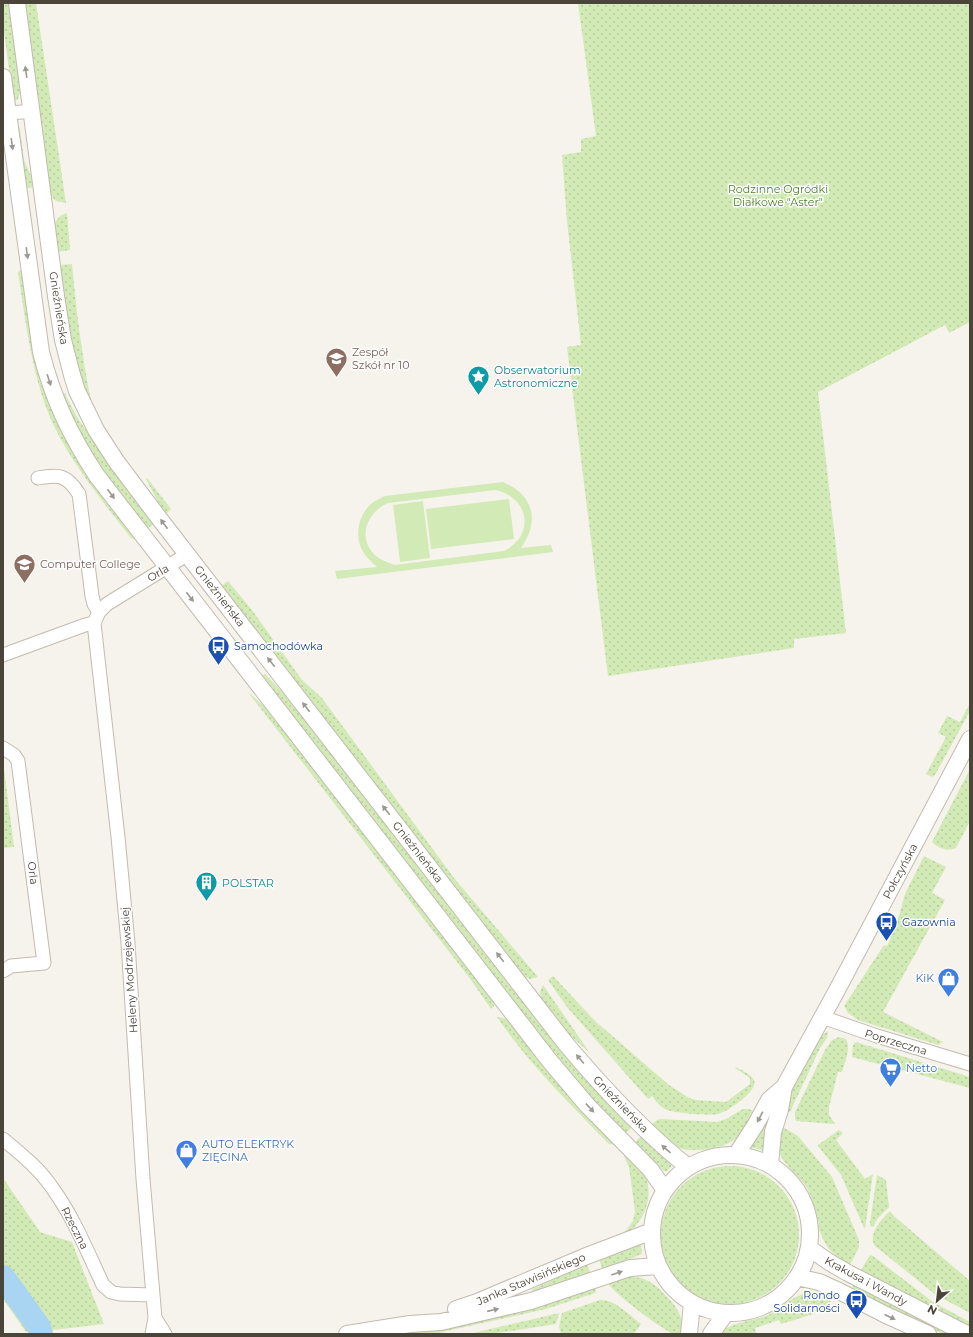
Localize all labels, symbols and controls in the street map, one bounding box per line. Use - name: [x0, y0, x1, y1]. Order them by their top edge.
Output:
- one-way arrow: [23, 66, 29, 78]
- one-way arrow: [9, 137, 15, 150]
- park label: Rodzinne Ogródki Diałkowe "Aster": [728, 182, 828, 209]
- one-way arrow: [24, 246, 30, 259]
- street label: Gnieźnieńska: [46, 270, 72, 346]
- school or university icon: Zespół Szkół nr 10: [324, 345, 350, 378]
- place label: Zespół Szkół nr 10: [352, 345, 410, 372]
- place icon: Obserwatorium Astronomiczne: [465, 363, 491, 396]
- place label: Obserwatorium Astronomiczne: [494, 363, 581, 390]
- one-way arrow: [46, 375, 52, 387]
- one-way arrow: [107, 488, 115, 499]
- one-way arrow: [159, 518, 168, 529]
- school or university icon: Computer College: [12, 551, 38, 584]
- place label: Computer College: [40, 557, 141, 571]
- street label: Orla: [145, 561, 171, 585]
- street label: Gnieźnieńska: [192, 563, 248, 629]
- one-way arrow: [186, 591, 195, 602]
- bus stop icon: Samochodówka: [205, 633, 231, 666]
- place label: Samochodówka: [234, 639, 323, 653]
- one-way arrow: [266, 656, 275, 667]
- one-way arrow: [302, 702, 310, 713]
- one-way arrow: [381, 805, 390, 816]
- street label: Gnieźnieńska: [390, 819, 446, 885]
- street label: Połczyńska: [880, 841, 920, 901]
- street label: Orla: [25, 861, 41, 885]
- building icon: POLSTAR: [193, 870, 219, 903]
- place label: POLSTAR: [222, 876, 274, 890]
- street label: Heleny Modrzejewskiej: [118, 907, 140, 1033]
- bus stop icon: Gazownia: [874, 909, 900, 942]
- place label: Gazownia: [902, 915, 956, 929]
- one-way arrow: [495, 952, 504, 963]
- shop icon: KiK: [936, 965, 962, 998]
- place label: KiK: [915, 971, 934, 985]
- street label: Poprzeczna: [863, 1026, 929, 1058]
- one-way arrow: [575, 1054, 584, 1065]
- supermarket icon: Netto: [878, 1055, 904, 1088]
- place label: Netto: [906, 1061, 937, 1075]
- street label: Gnieźnieńska: [590, 1073, 652, 1135]
- one-way arrow: [585, 1103, 595, 1113]
- one-way arrow: [756, 1111, 763, 1123]
- shop icon: AUTO ELEKTRYK ZIĘCINA: [173, 1137, 199, 1170]
- place label: AUTO ELEKTRYK ZIĘCINA: [202, 1137, 294, 1164]
- one-way arrow: [661, 1145, 670, 1154]
- street label: Rzeczna: [58, 1204, 92, 1252]
- street label: Janka Stawisińskiego: [473, 1250, 588, 1309]
- street label: Krakusa i Wandy: [822, 1253, 910, 1309]
- one-way arrow: [612, 1270, 624, 1276]
- north arrow: [917, 1281, 957, 1321]
- place label: Rondo Solidarności: [773, 1288, 840, 1315]
- bus stop icon: Rondo Solidarności: [843, 1288, 869, 1321]
- text: N: [925, 1302, 940, 1318]
- one-way arrow: [487, 1307, 499, 1313]
- one-way arrow: [884, 1314, 895, 1320]

